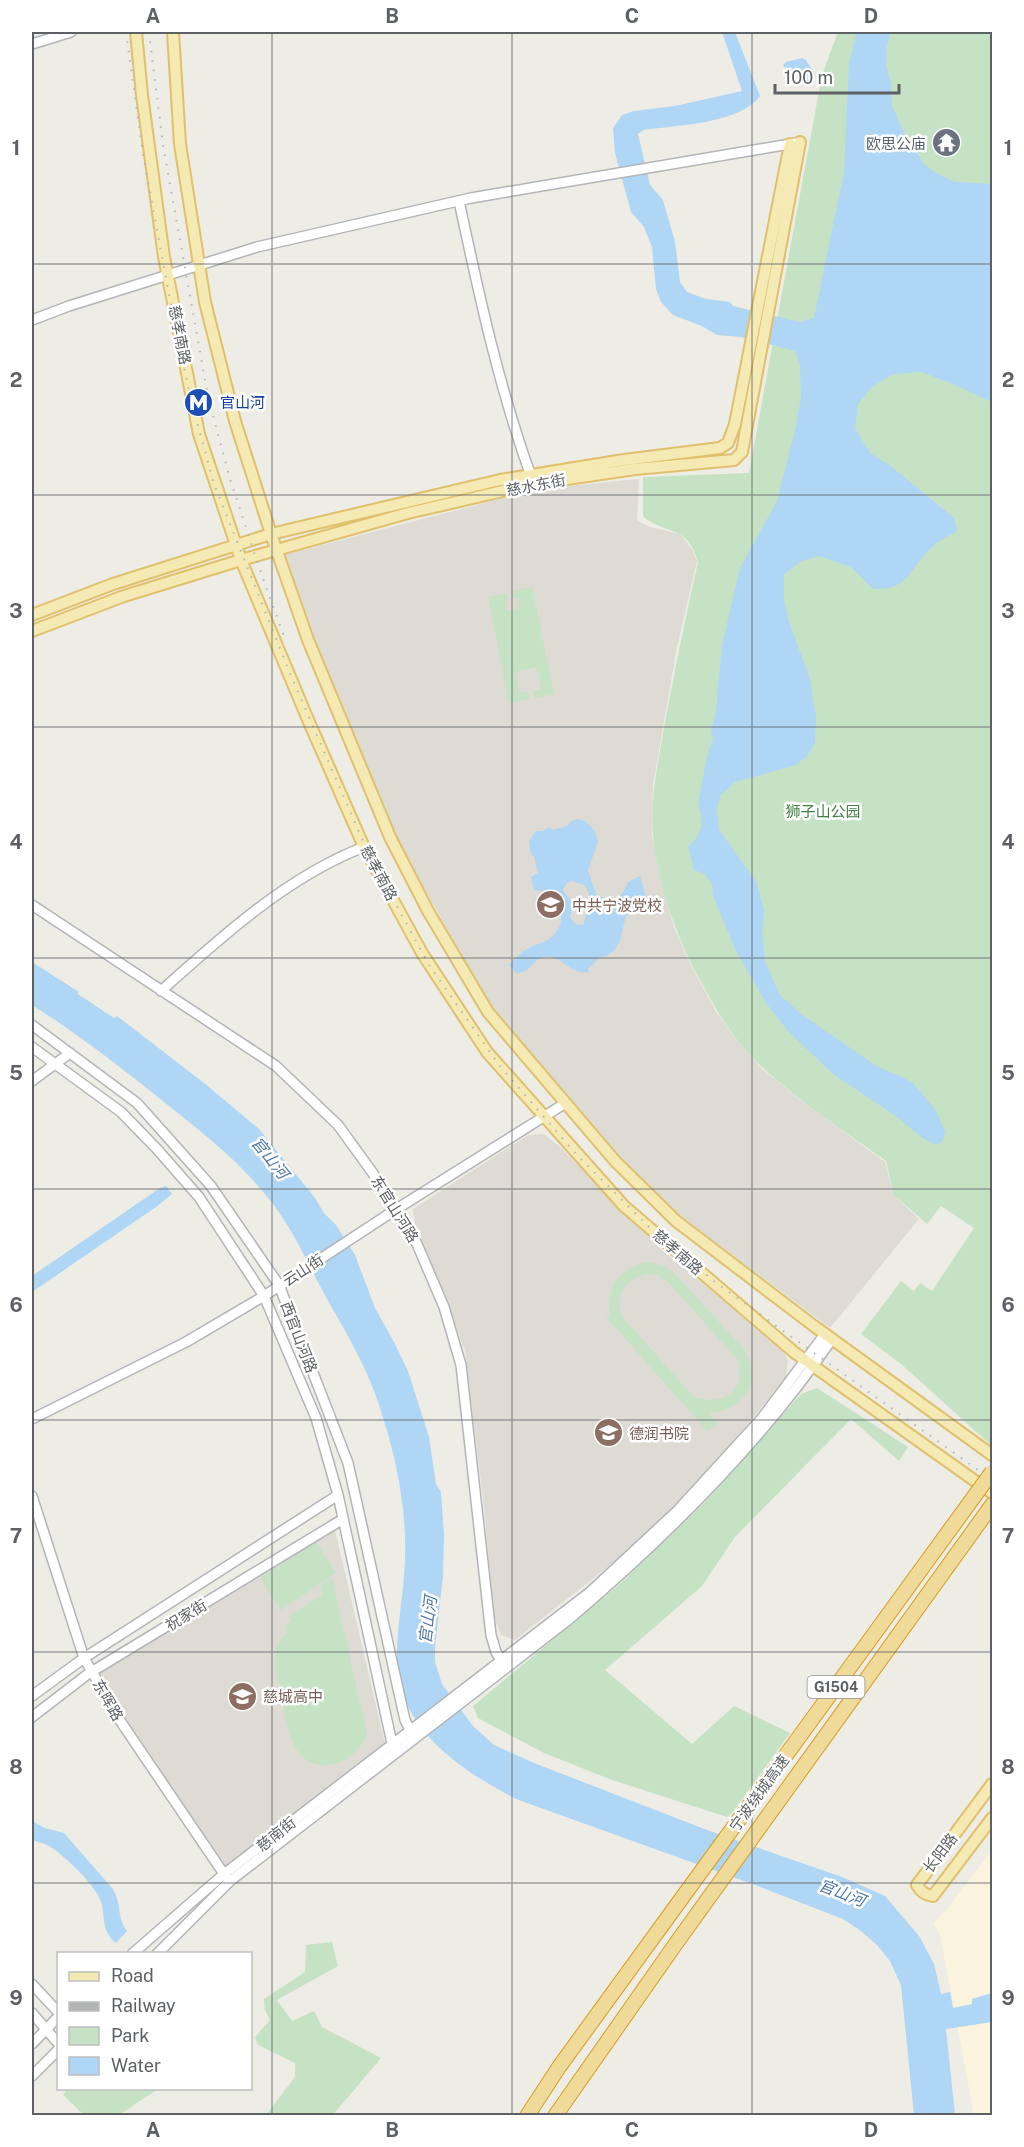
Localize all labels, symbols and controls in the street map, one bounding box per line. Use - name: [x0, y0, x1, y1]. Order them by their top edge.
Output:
- text: A: [146, 4, 160, 28]
- text: B: [385, 4, 399, 28]
- text: C: [625, 4, 639, 28]
- text: D: [864, 4, 878, 28]
- scale bar: [775, 57, 900, 95]
- text: 100 m: [784, 67, 833, 88]
- temple icon: 欧思公庙: [931, 127, 963, 159]
- place label: 欧思公庙: [866, 135, 926, 152]
- text: 1: [12, 136, 20, 160]
- text: 1: [1004, 136, 1012, 160]
- street label: 慈孝南路: [166, 304, 194, 366]
- text: 2: [10, 368, 22, 392]
- text: 2: [1002, 368, 1014, 392]
- metro station icon: 官山河: [183, 386, 215, 418]
- place label: 官山河: [220, 394, 265, 411]
- street label: 慈水东街: [505, 471, 567, 499]
- text: 3: [9, 599, 23, 623]
- text: 3: [1001, 599, 1015, 623]
- park label: 狮子山公园: [785, 803, 861, 820]
- text: 4: [9, 830, 23, 854]
- text: 4: [1001, 830, 1015, 854]
- street label: 慈孝南路: [357, 843, 401, 903]
- school or university icon: 中共宁波党校: [535, 889, 567, 921]
- place label: 中共宁波党校: [572, 897, 662, 914]
- text: 5: [9, 1061, 23, 1085]
- text: 5: [1001, 1061, 1015, 1085]
- water label: 官山河: [248, 1133, 294, 1185]
- street label: 东官山河路: [368, 1173, 422, 1245]
- street label: 慈孝南路: [650, 1226, 706, 1278]
- street label: 云山街: [279, 1251, 327, 1289]
- text: 6: [9, 1293, 23, 1317]
- text: 6: [1001, 1293, 1015, 1317]
- street label: 西官山河路: [278, 1299, 320, 1375]
- school or university icon: 德润书院: [592, 1417, 624, 1449]
- place label: 德润书院: [629, 1425, 689, 1442]
- text: 7: [10, 1524, 22, 1548]
- text: 7: [1002, 1524, 1014, 1548]
- water label: 官山河: [416, 1592, 441, 1645]
- street label: 祝家街: [162, 1596, 210, 1634]
- street label: 东晖路: [89, 1676, 127, 1724]
- road number: G1504: [808, 1676, 864, 1698]
- school or university icon: 慈城高中: [226, 1680, 258, 1712]
- place label: 慈城高中: [263, 1688, 323, 1705]
- street label: 宁波绕城高速: [726, 1752, 792, 1834]
- text: 8: [9, 1755, 23, 1779]
- text: 8: [1001, 1755, 1015, 1779]
- street label: 慈南街: [253, 1813, 299, 1855]
- street label: 长阳路: [920, 1830, 960, 1876]
- water label: 官山河: [816, 1876, 871, 1912]
- legend: [57, 1952, 252, 2090]
- text: Road: [111, 1965, 154, 1986]
- text: 9: [9, 1986, 23, 2010]
- text: 9: [1001, 1986, 1015, 2010]
- text: Railway: [111, 1995, 176, 2016]
- text: Park: [111, 2025, 149, 2046]
- text: Water: [111, 2055, 161, 2076]
- text: A: [146, 2118, 160, 2142]
- text: B: [385, 2118, 399, 2142]
- text: C: [625, 2118, 639, 2142]
- text: D: [864, 2118, 878, 2142]

